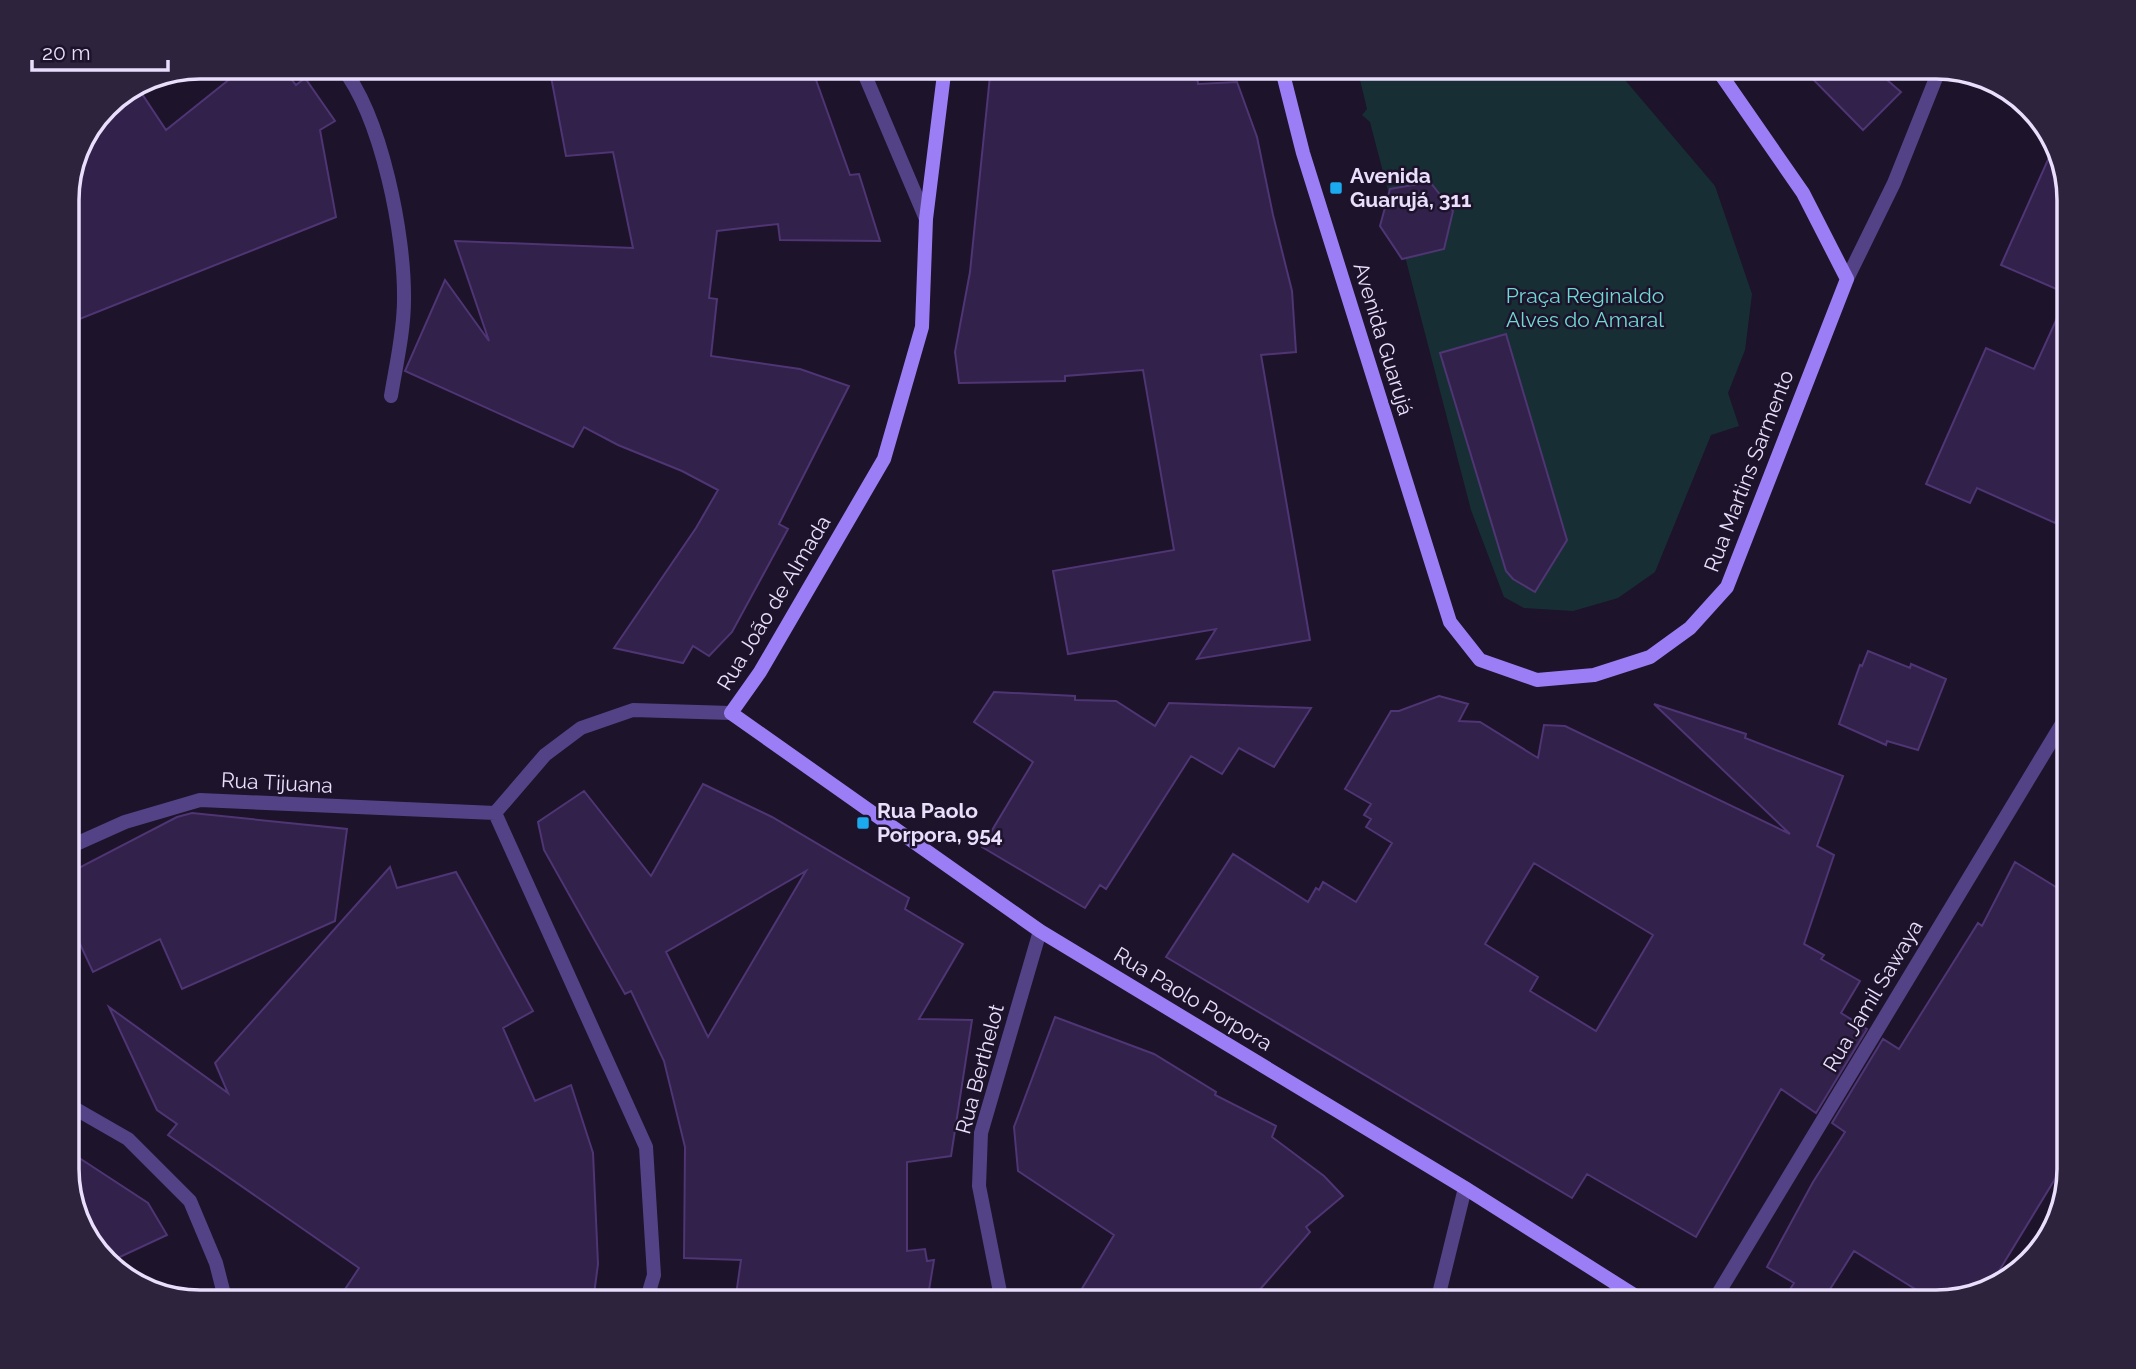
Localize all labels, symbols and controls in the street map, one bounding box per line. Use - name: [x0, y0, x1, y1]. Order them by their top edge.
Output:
- scale bar: [32, 28, 168, 72]
- text: 20 m: [42, 40, 90, 65]
- place label: Avenida Guarujá, 311: [1350, 163, 1471, 212]
- marker: Avenida Guarujá, 311: [1328, 180, 1344, 196]
- street label: Avenida Guarujá: [1348, 260, 1419, 418]
- park label: Praça Reginaldo Alves do Amaral: [1506, 283, 1664, 332]
- street label: Rua Martins Sarmento: [1699, 366, 1799, 575]
- street label: Rua João de Almada: [712, 511, 836, 695]
- street label: Rua Tijuana: [220, 767, 334, 798]
- place label: Rua Paolo Porpora, 954: [877, 798, 1003, 847]
- marker: Rua Paolo Porpora, 954: [855, 815, 871, 831]
- street label: Rua Jamil Sawaya: [1817, 915, 1928, 1076]
- street label: Rua Paolo Porpora: [1110, 941, 1277, 1056]
- street label: Rua Berthelot: [950, 1001, 1009, 1136]

